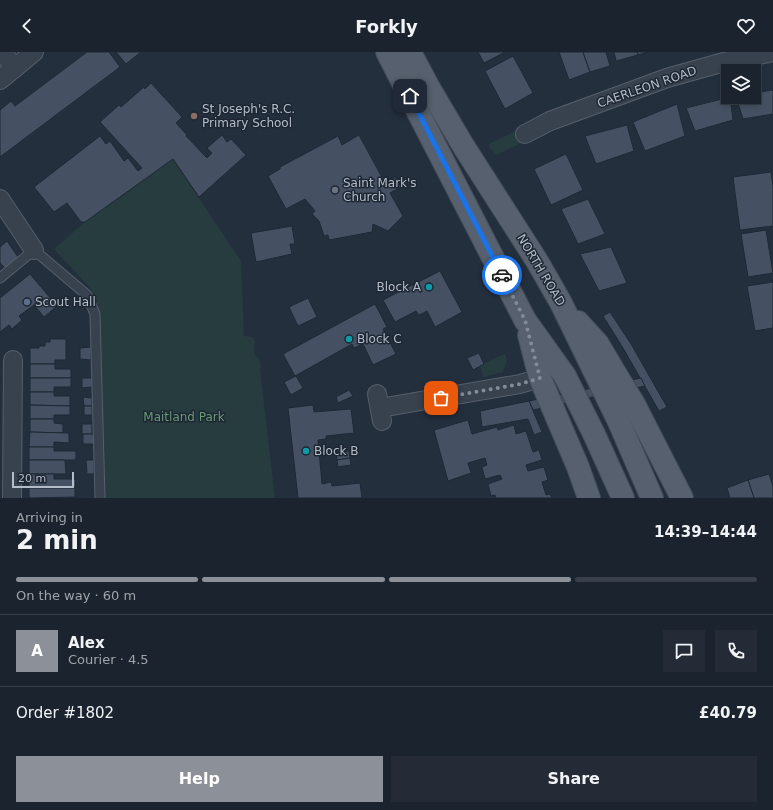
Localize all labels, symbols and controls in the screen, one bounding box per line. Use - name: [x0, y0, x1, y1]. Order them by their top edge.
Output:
- icon: back: [16, 15, 38, 37]
- icon: heart: [735, 15, 757, 37]
- text: Forkly: [355, 16, 418, 37]
- street label: CAERLEON ROAD: [596, 63, 698, 111]
- map controls: [721, 64, 761, 104]
- button: layers: [721, 64, 761, 104]
- pin: [393, 79, 427, 113]
- icon: home: [399, 85, 421, 107]
- place label: St Joseph's R.C. Primary School: [202, 102, 295, 130]
- marker: St Joseph's R.C. Primary School: [189, 111, 199, 121]
- place label: Saint Mark's Church: [343, 176, 417, 204]
- marker: Saint Mark's Church: [330, 185, 340, 195]
- street label: NORTH ROAD: [514, 232, 568, 308]
- courier: [482, 255, 522, 295]
- icon: car: [491, 264, 513, 286]
- place label: Block A: [377, 280, 422, 294]
- marker: Block A: [424, 282, 434, 292]
- place label: Scout Hall: [35, 295, 96, 309]
- marker: Scout Hall: [22, 297, 32, 307]
- place label: Block C: [357, 332, 402, 346]
- marker: Block C: [344, 334, 354, 344]
- pin: [424, 381, 458, 415]
- icon: bag: [430, 387, 452, 409]
- park label: Maitland Park: [143, 410, 225, 424]
- place label: Block B: [314, 444, 359, 458]
- marker: Block B: [301, 446, 311, 456]
- scale bar: [12, 470, 74, 489]
- text: 20 m: [18, 472, 46, 485]
- text: Arriving in: [16, 510, 83, 525]
- text: 14:39–14:44: [654, 523, 757, 541]
- text: 2 min: [16, 525, 98, 555]
- text: On the way · 60 m: [16, 588, 136, 603]
- button: chat: [663, 630, 705, 672]
- button: phone: [715, 630, 757, 672]
- text: Alex: [68, 634, 105, 652]
- text: A: [31, 642, 43, 660]
- text: Courier · 4.5: [68, 652, 149, 667]
- text: Order #1802: [16, 704, 114, 722]
- text: £40.79: [699, 704, 757, 722]
- button: Help: [16, 756, 383, 802]
- button: Share: [391, 756, 757, 802]

